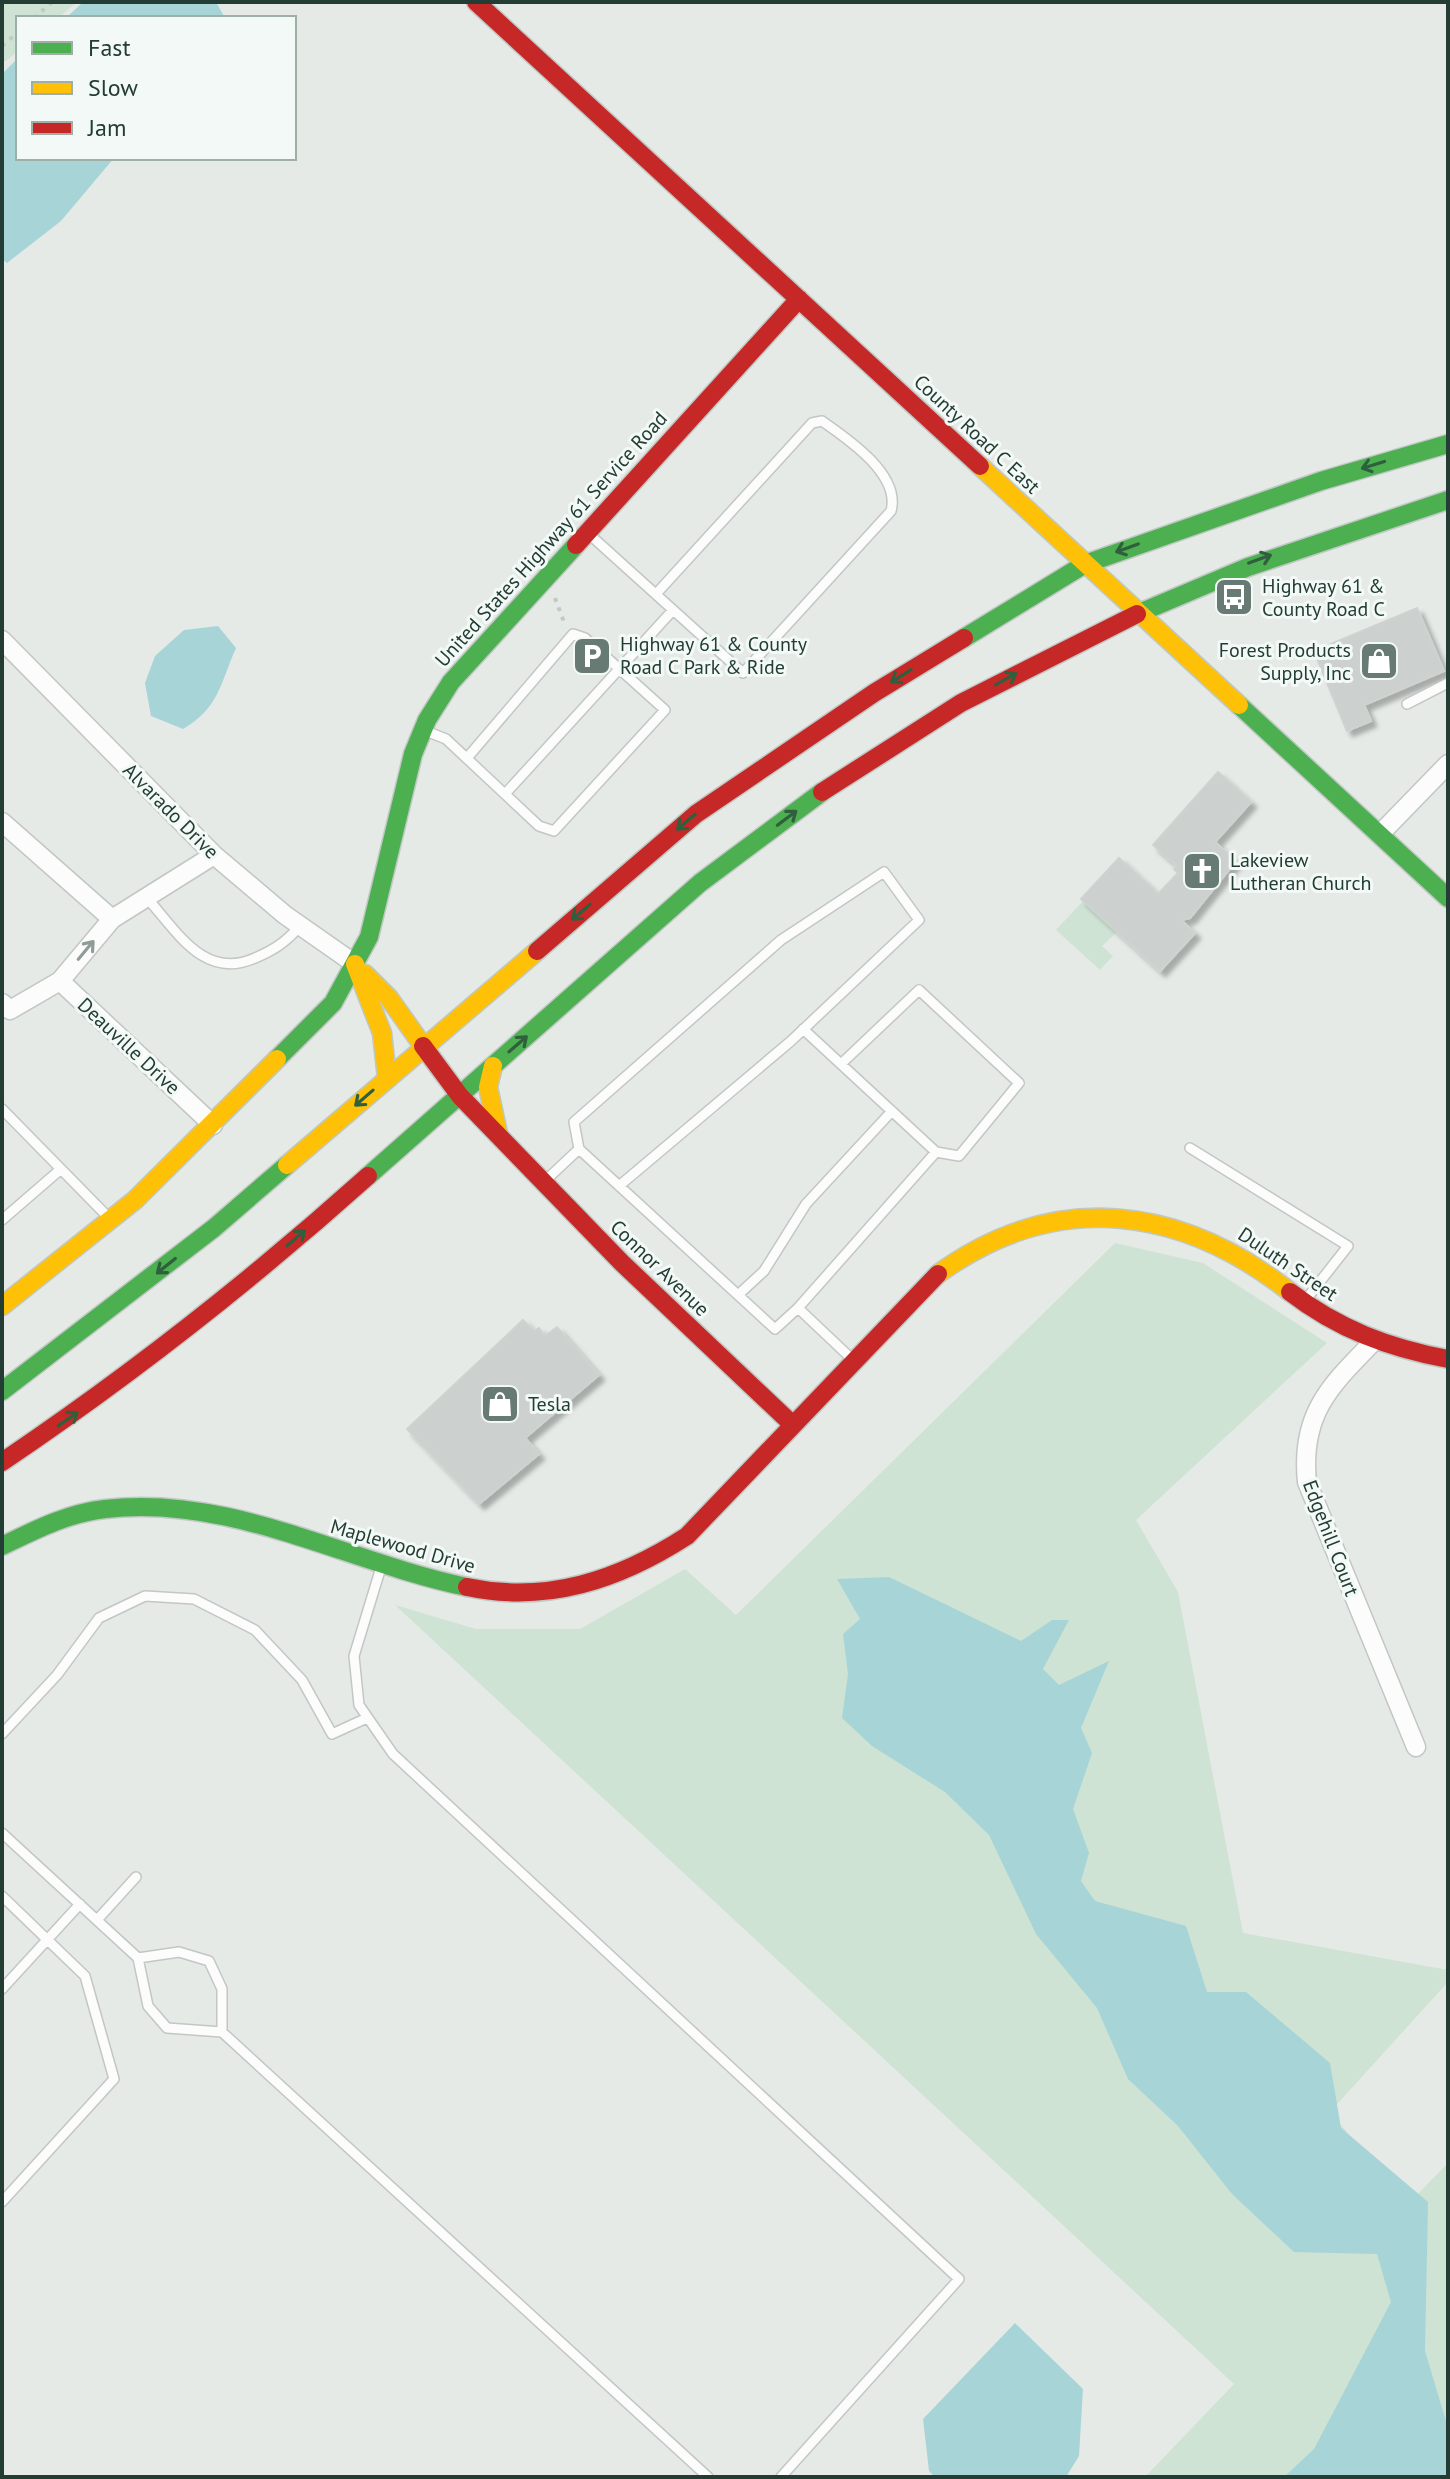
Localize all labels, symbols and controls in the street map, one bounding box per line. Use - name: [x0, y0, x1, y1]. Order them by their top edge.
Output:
- legend: [16, 16, 296, 160]
- text: Fast: [88, 32, 131, 63]
- text: Slow: [88, 72, 138, 103]
- text: Jam: [87, 112, 126, 143]
- street label: County Road C East: [908, 369, 1046, 499]
- street label: United States Highway 61 Service Road: [429, 406, 673, 672]
- one-way arrow: [1361, 459, 1386, 473]
- one-way arrow: [1115, 542, 1139, 556]
- one-way arrow: [1247, 551, 1272, 565]
- place label: Highway 61 & County Road C: [1262, 573, 1385, 622]
- bus stop icon: Highway 61 & County Road C: [1213, 576, 1255, 618]
- place label: Highway 61 & County Road C Park & Ride: [620, 631, 808, 680]
- parking icon: Highway 61 & County Road C Park & Ride: [571, 635, 613, 677]
- place label: Forest Products Supply, Inc: [1219, 637, 1351, 686]
- shop icon: Forest Products Supply, Inc: [1358, 640, 1400, 682]
- one-way arrow: [890, 668, 913, 684]
- one-way arrow: [994, 671, 1017, 687]
- street label: Alvarado Drive: [117, 757, 225, 865]
- one-way arrow: [775, 810, 797, 826]
- one-way arrow: [677, 813, 697, 831]
- place label: Lakeview Lutheran Church: [1230, 847, 1372, 896]
- church icon: Lakeview Lutheran Church: [1181, 850, 1223, 892]
- one-way arrow: [571, 903, 591, 921]
- one-way arrow: [77, 940, 95, 961]
- street label: Deauville Drive: [72, 992, 186, 1100]
- one-way arrow: [508, 1035, 528, 1053]
- one-way arrow: [355, 1089, 375, 1107]
- street label: Connor Avenue: [605, 1214, 715, 1322]
- street label: Duluth Street: [1233, 1221, 1343, 1307]
- one-way arrow: [285, 1229, 306, 1247]
- one-way arrow: [156, 1258, 177, 1275]
- shop icon: Tesla: [479, 1383, 521, 1425]
- place label: Tesla: [528, 1391, 571, 1417]
- one-way arrow: [57, 1411, 79, 1427]
- street label: Edgehill Court: [1297, 1476, 1365, 1600]
- street label: Maplewood Drive: [328, 1513, 478, 1579]

